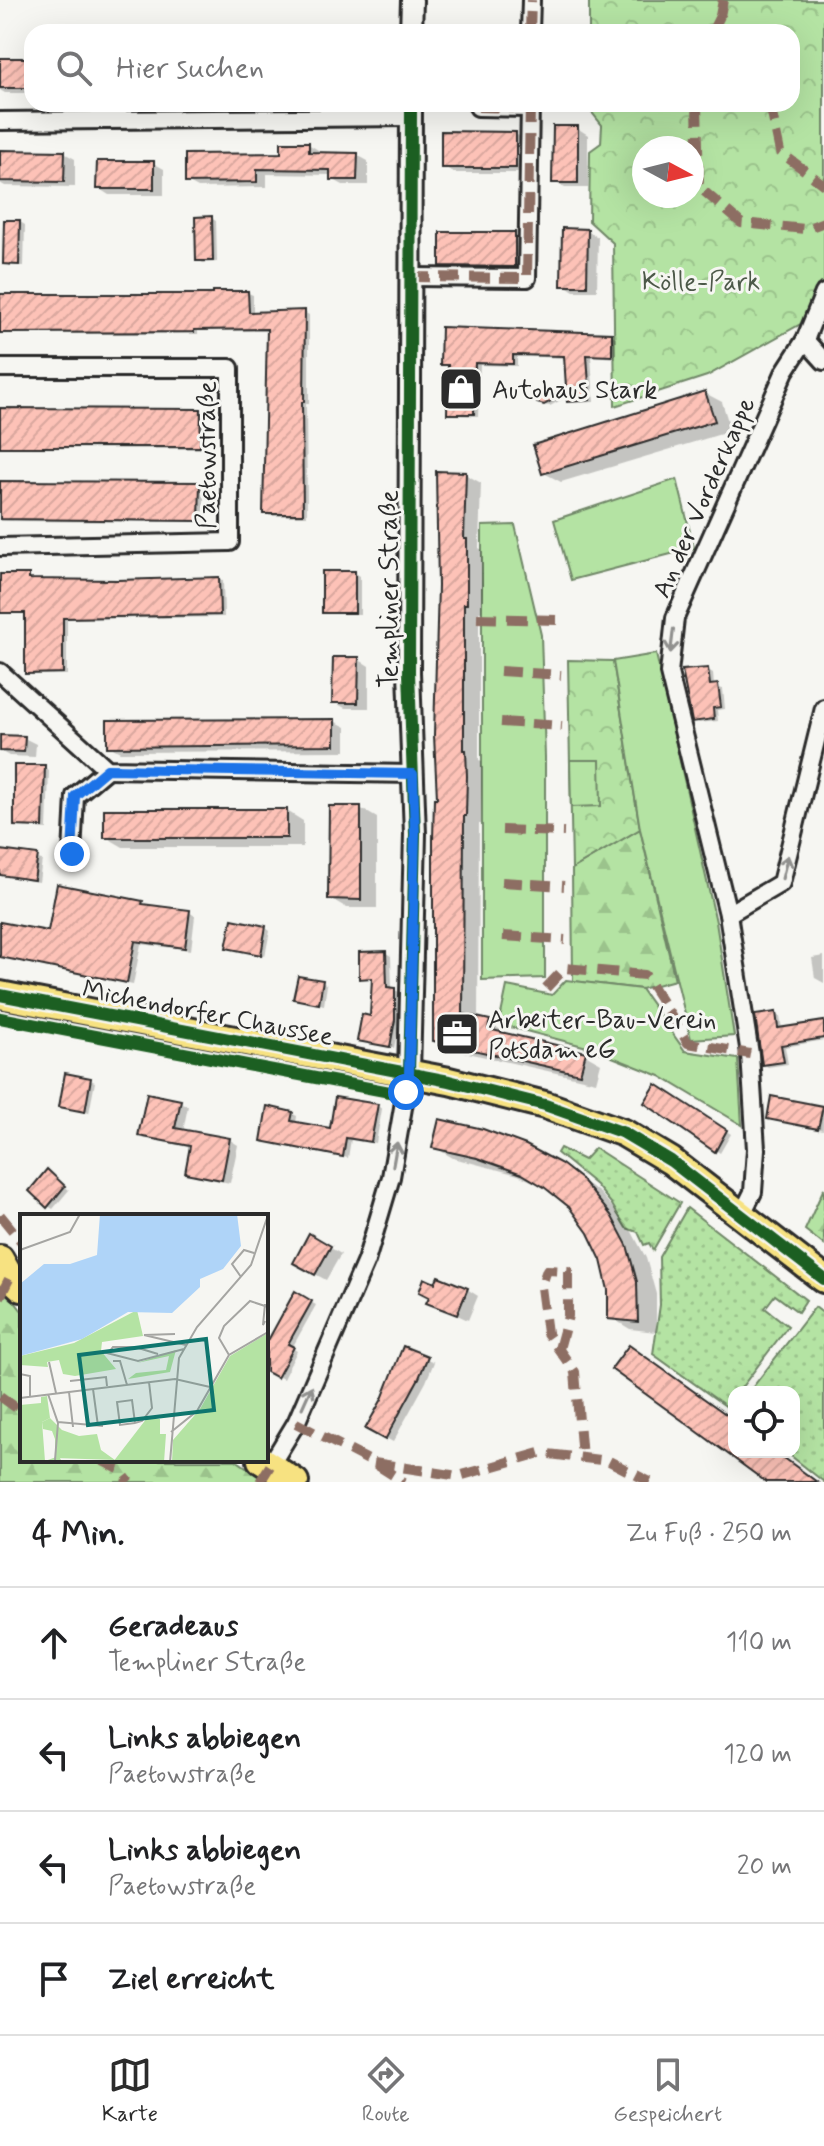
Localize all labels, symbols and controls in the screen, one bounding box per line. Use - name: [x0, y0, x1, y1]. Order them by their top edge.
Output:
- search box: [24, 24, 800, 112]
- icon: search: [52, 46, 96, 90]
- text: Hier suchen: [116, 49, 264, 88]
- north arrow: [632, 136, 704, 208]
- park label: Kölle-Park: [642, 266, 760, 300]
- shop icon: Autohaus Stark: [437, 365, 485, 413]
- place label: Autohaus Stark: [492, 374, 657, 408]
- street label: Paetowstraße: [191, 381, 225, 529]
- street label: An der Vorderkappe: [645, 392, 764, 604]
- street label: Templiner Straße: [373, 490, 407, 688]
- one-way arrow: [665, 627, 680, 654]
- route end: [54, 836, 90, 872]
- one-way arrow: [778, 854, 793, 880]
- street label: Michendorfer Chaussee: [79, 973, 336, 1055]
- place label: Arbeiter-Bau-Verein Potsdam eG: [488, 1004, 716, 1068]
- office icon: Arbeiter-Bau-Verein Potsdam eG: [433, 1010, 481, 1058]
- route start: [388, 1074, 424, 1110]
- one-way arrow: [389, 1141, 404, 1167]
- inset map: [20, 1214, 268, 1462]
- one-way arrow: [300, 1385, 315, 1409]
- map controls: [728, 1386, 800, 1458]
- button: locate: [728, 1386, 800, 1458]
- text: 4 Min.: [32, 1512, 125, 1557]
- text: Zu Fuß · 250 m: [626, 1517, 792, 1551]
- text: Geradeaus: [108, 1607, 238, 1646]
- icon: ahead: [32, 1621, 76, 1665]
- text: 110 m: [726, 1626, 792, 1660]
- text: Templiner Straße: [108, 1646, 306, 1680]
- text: Links abbiegen: [108, 1719, 301, 1758]
- icon: left: [32, 1733, 76, 1777]
- text: 120 m: [723, 1738, 792, 1772]
- text: Paetowstraße: [108, 1758, 256, 1792]
- text: Links abbiegen: [108, 1831, 301, 1870]
- icon: left: [32, 1845, 76, 1889]
- text: 20 m: [737, 1850, 792, 1884]
- text: Paetowstraße: [108, 1870, 256, 1904]
- icon: arrive: [32, 1957, 76, 2001]
- text: Ziel erreicht: [108, 1960, 274, 1999]
- tab: Karte: [102, 2053, 158, 2129]
- tab: Route: [362, 2053, 410, 2129]
- tab: Gespeichert: [613, 2053, 722, 2129]

